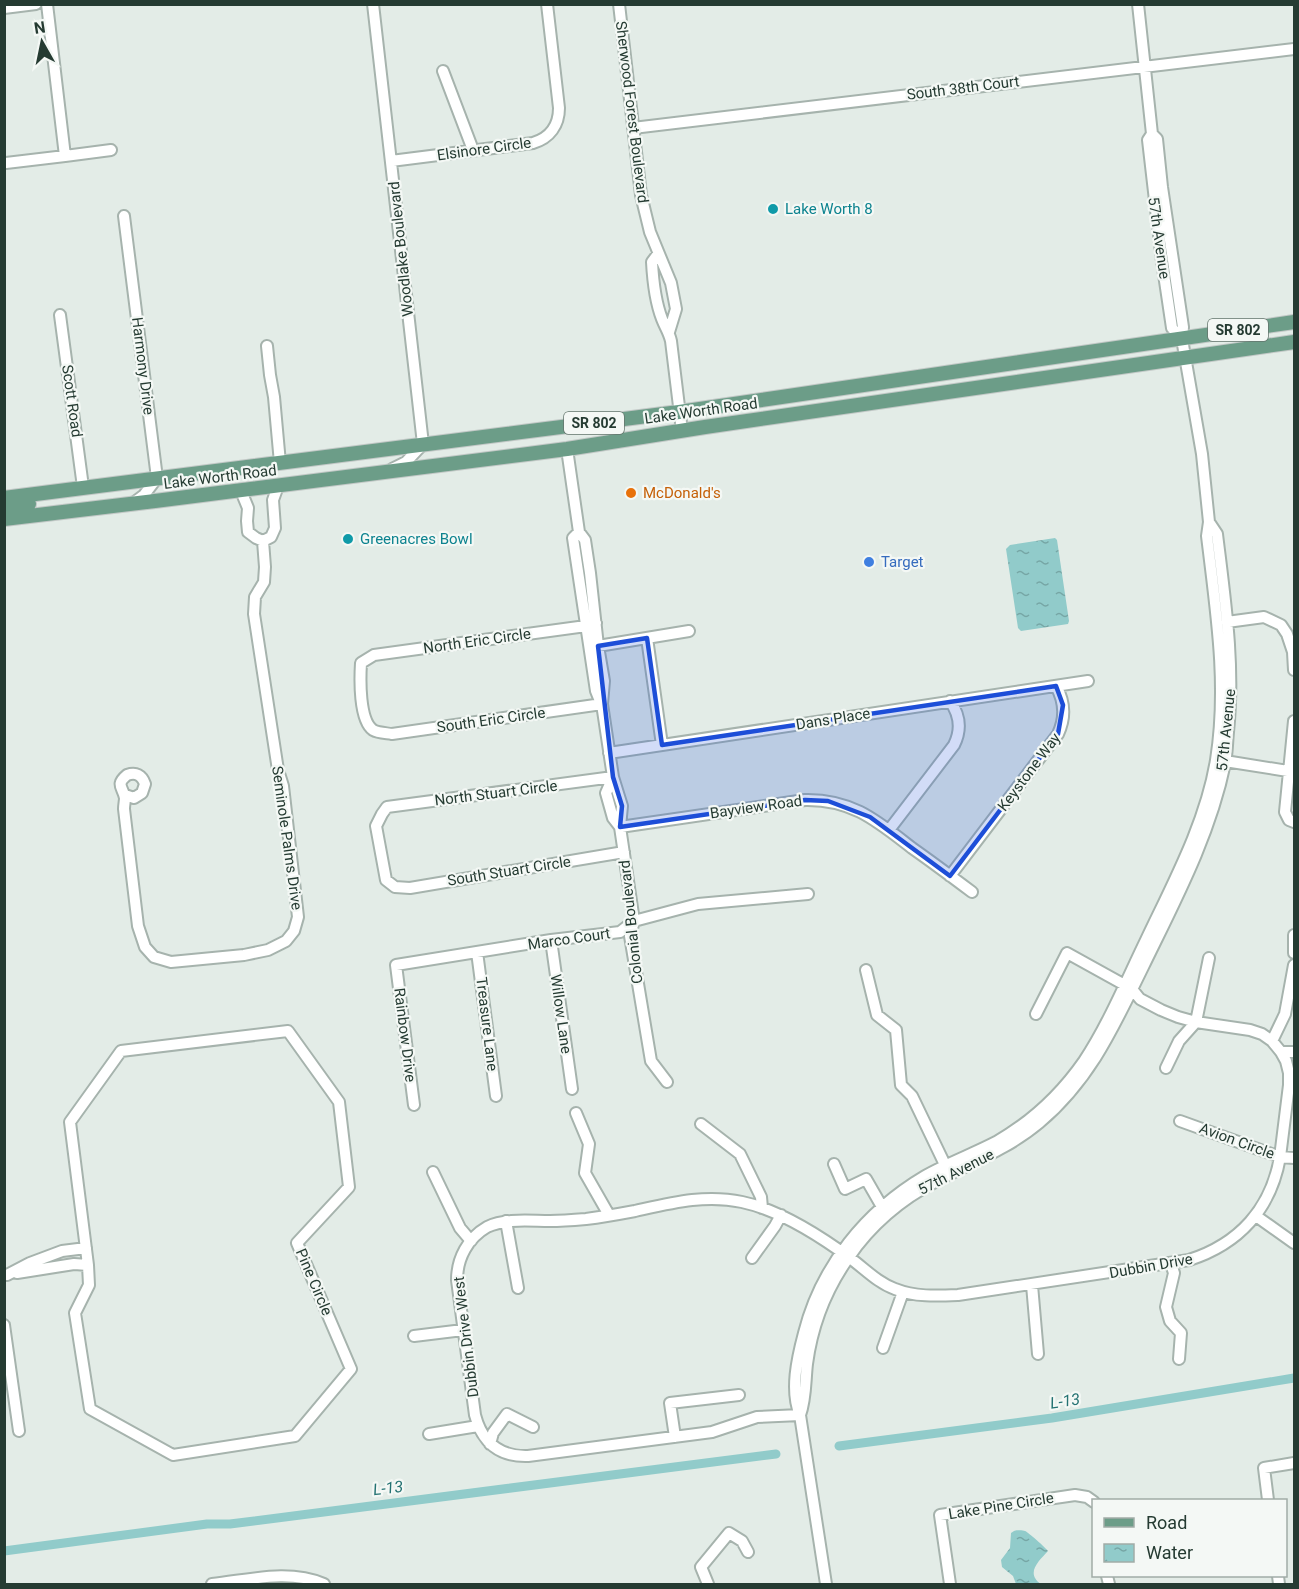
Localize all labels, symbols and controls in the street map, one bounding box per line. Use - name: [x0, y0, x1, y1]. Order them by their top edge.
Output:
- north arrow: [12, 12, 72, 72]
- text: N: [33, 17, 47, 38]
- street label: Sherwood Forest Boulevard: [612, 20, 652, 204]
- street label: South 38th Court: [906, 72, 1020, 104]
- street label: Elsinore Circle: [436, 133, 532, 165]
- street label: Woodlake Boulevard: [385, 180, 417, 318]
- street label: 57th Avenue: [1144, 196, 1174, 280]
- place label: Lake Worth 8: [785, 200, 873, 218]
- marker: Lake Worth 8: [766, 202, 780, 216]
- street label: Harmony Drive: [128, 316, 158, 416]
- road number: SR 802: [1208, 319, 1268, 341]
- street label: Scott Road: [58, 363, 86, 439]
- street label: Lake Worth Road: [643, 394, 759, 428]
- road number: SR 802: [564, 412, 624, 434]
- street label: Lake Worth Road: [162, 461, 278, 493]
- place label: McDonald's: [643, 484, 721, 502]
- marker: McDonald's: [624, 486, 638, 500]
- place label: Greenacres Bowl: [360, 530, 473, 548]
- marker: Greenacres Bowl: [341, 532, 355, 546]
- place label: Target: [881, 553, 924, 571]
- marker: Target: [862, 555, 876, 569]
- street label: North Eric Circle: [422, 625, 532, 657]
- street label: 57th Avenue: [1213, 688, 1239, 772]
- street label: South Eric Circle: [436, 703, 546, 737]
- street label: Dans Place: [795, 704, 871, 734]
- street label: Keystone Way: [994, 729, 1064, 815]
- street label: Seminole Palms Drive: [268, 765, 306, 911]
- street label: North Stuart Circle: [433, 777, 559, 809]
- street label: Bayview Road: [709, 792, 803, 822]
- street label: South Stuart Circle: [446, 852, 572, 890]
- street label: Colonial Boulevard: [616, 859, 646, 985]
- street label: Marco Court: [527, 924, 612, 954]
- street label: Willow Lane: [547, 973, 576, 1055]
- street label: Treasure Lane: [472, 976, 502, 1072]
- street label: Rainbow Drive: [390, 987, 420, 1083]
- street label: Avion Circle: [1197, 1119, 1277, 1163]
- street label: 57th Avenue: [915, 1145, 997, 1199]
- street label: Pine Circle: [292, 1246, 336, 1318]
- street label: Dubbin Drive: [1108, 1250, 1194, 1282]
- street label: Dubbin Drive West: [450, 1275, 482, 1399]
- water label: L-13: [1049, 1389, 1082, 1413]
- water label: L-13: [372, 1477, 404, 1499]
- street label: Lake Pine Circle: [947, 1489, 1055, 1523]
- legend: [1092, 1499, 1287, 1577]
- text: Road: [1146, 1512, 1187, 1533]
- text: Water: [1146, 1542, 1193, 1563]

